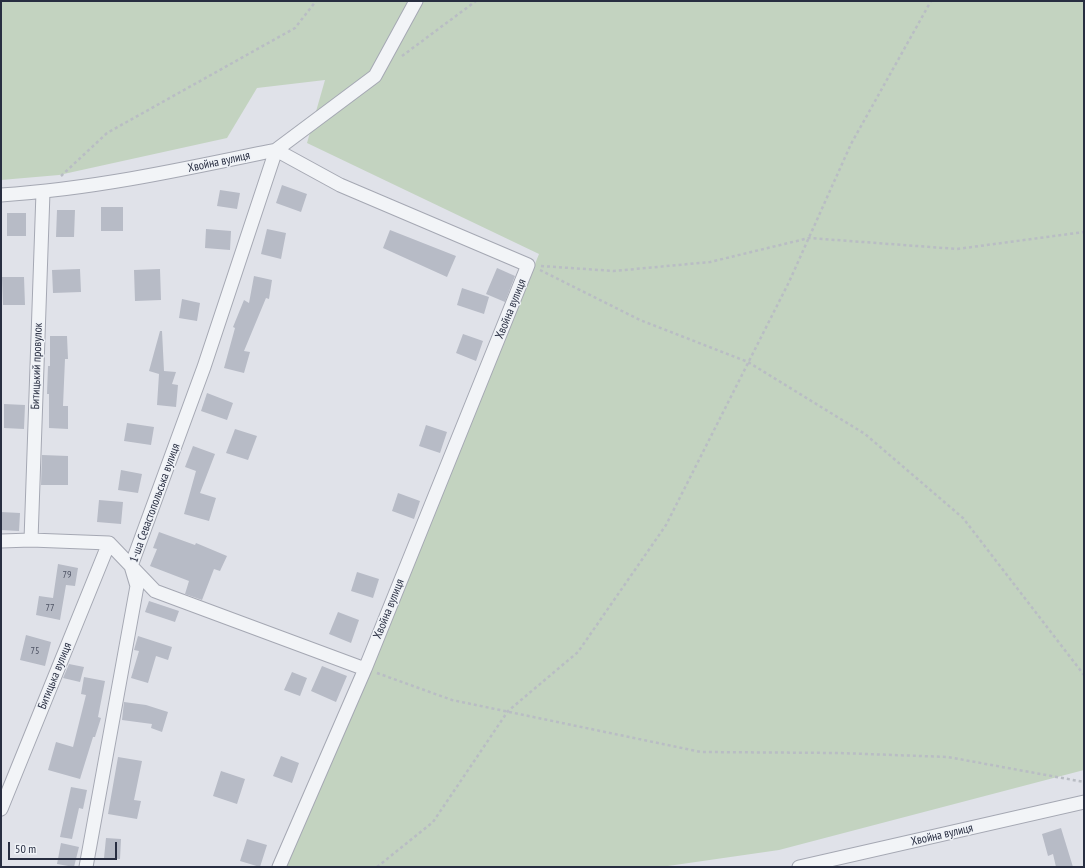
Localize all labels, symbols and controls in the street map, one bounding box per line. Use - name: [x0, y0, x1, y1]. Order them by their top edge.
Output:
- street label: Хвойна вулиця: [187, 148, 251, 176]
- street label: Хвойна вулиця: [492, 277, 530, 341]
- street label: Битицький провулок: [28, 322, 46, 410]
- street label: 1-ша Севастопольська вулиця: [127, 441, 183, 565]
- house number: 79: [63, 569, 71, 581]
- street label: Хвойна вулиця: [370, 577, 408, 641]
- house number: 77: [46, 602, 54, 614]
- street label: Битицька вулиця: [35, 640, 75, 712]
- house number: 75: [31, 645, 39, 657]
- street label: Хвойна вулиця: [910, 821, 974, 849]
- scale bar: [10, 834, 119, 860]
- text: 50 m: [15, 841, 36, 856]

